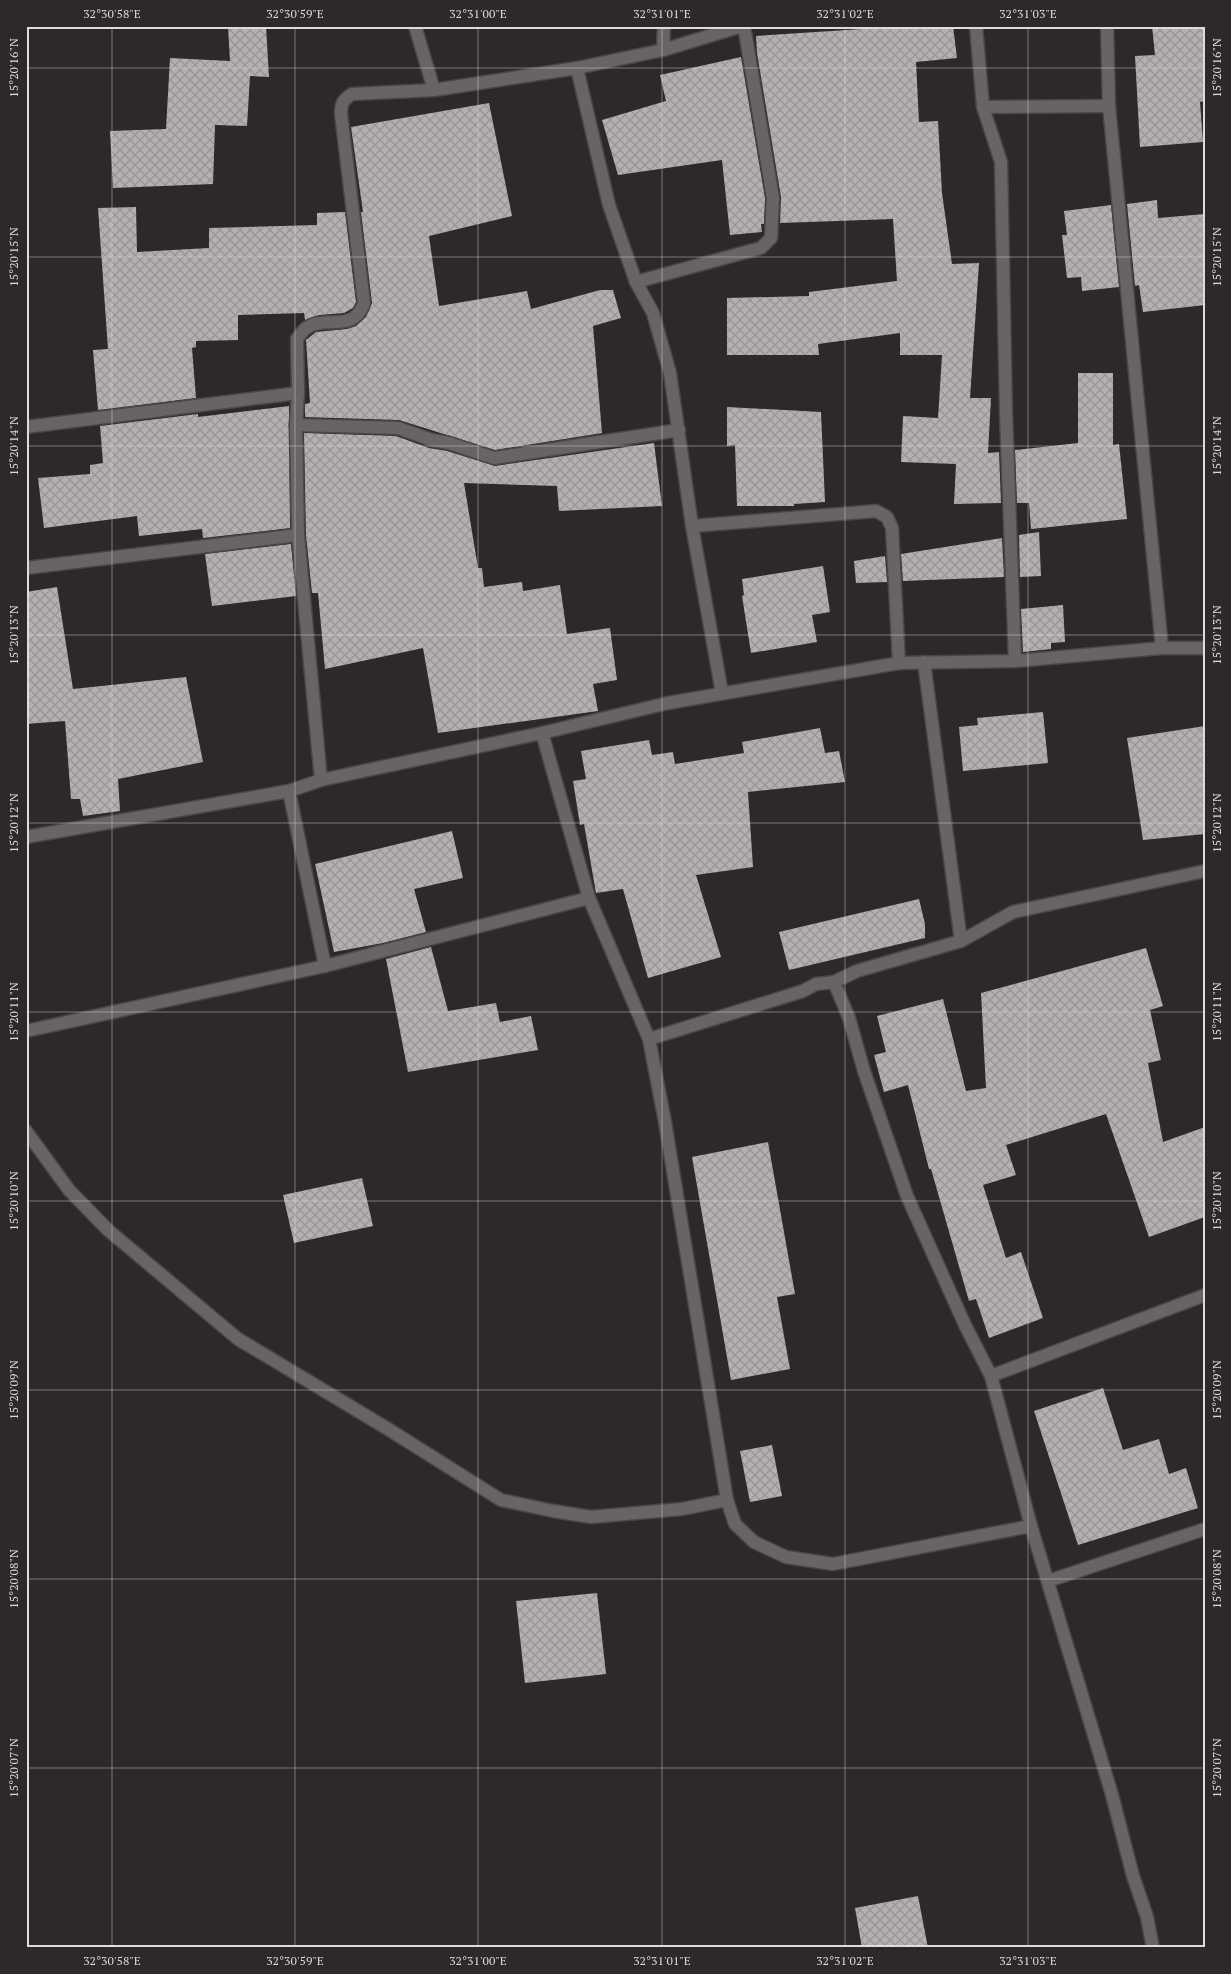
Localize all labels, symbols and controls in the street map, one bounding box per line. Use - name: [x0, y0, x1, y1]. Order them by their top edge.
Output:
- text: 32°30'58"E: [83, 6, 141, 21]
- text: 32°30'59"E: [266, 6, 324, 21]
- text: 32°31'00"E: [449, 6, 507, 21]
- text: 32°31'01"E: [633, 6, 691, 21]
- text: 32°31'02"E: [816, 6, 874, 21]
- text: 32°31'03"E: [999, 6, 1057, 21]
- text: 15°20'16"N: [6, 38, 21, 98]
- text: 15°20'16"N: [1209, 38, 1224, 98]
- text: 15°20'15"N: [6, 227, 21, 287]
- text: 15°20'15"N: [1209, 227, 1224, 287]
- text: 15°20'14"N: [6, 416, 21, 476]
- text: 15°20'14"N: [1209, 416, 1224, 476]
- text: 15°20'13"N: [6, 605, 21, 665]
- text: 15°20'13"N: [1209, 605, 1224, 665]
- text: 15°20'12"N: [6, 793, 21, 853]
- text: 15°20'12"N: [1209, 793, 1224, 853]
- text: 15°20'11"N: [6, 982, 21, 1042]
- text: 15°20'11"N: [1209, 982, 1224, 1042]
- text: 15°20'10"N: [6, 1171, 21, 1231]
- text: 15°20'10"N: [1209, 1171, 1224, 1231]
- text: 15°20'09"N: [6, 1360, 21, 1420]
- text: 15°20'09"N: [1209, 1360, 1224, 1420]
- text: 15°20'08"N: [6, 1549, 21, 1609]
- text: 15°20'08"N: [1209, 1549, 1224, 1609]
- text: 15°20'07"N: [6, 1738, 21, 1798]
- text: 15°20'07"N: [1209, 1738, 1224, 1798]
- text: 32°30'58"E: [83, 1953, 141, 1968]
- text: 32°30'59"E: [266, 1953, 324, 1968]
- text: 32°31'00"E: [449, 1953, 507, 1968]
- text: 32°31'01"E: [633, 1953, 691, 1968]
- text: 32°31'02"E: [816, 1953, 874, 1968]
- text: 32°31'03"E: [999, 1953, 1057, 1968]

